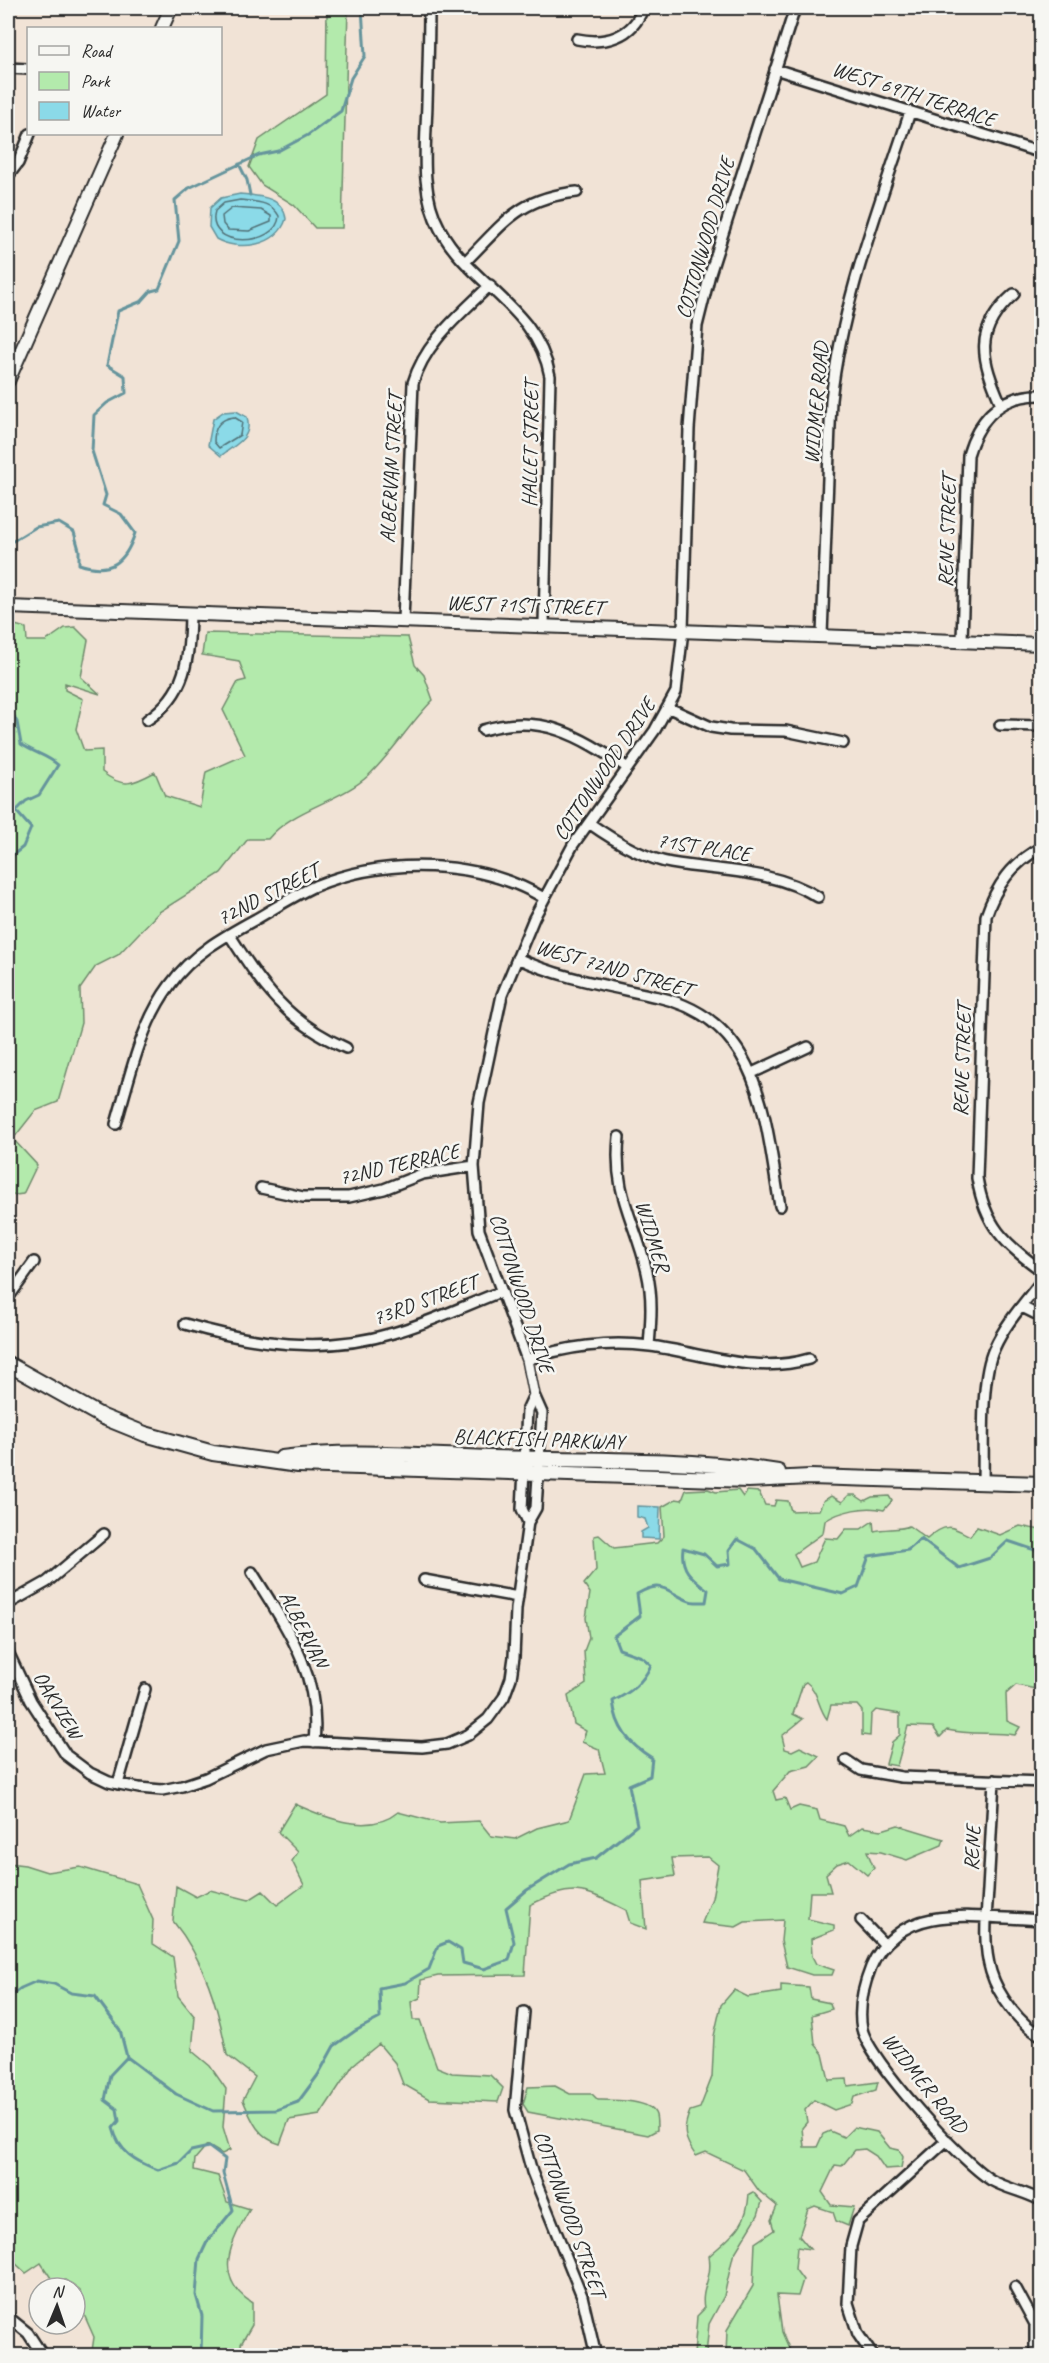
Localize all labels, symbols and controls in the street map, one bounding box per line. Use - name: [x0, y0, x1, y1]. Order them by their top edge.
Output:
- legend: [27, 27, 222, 135]
- text: Road: [81, 40, 114, 62]
- street label: WEST 69TH TERRACE: [829, 55, 1001, 133]
- text: Park: [81, 70, 111, 92]
- text: Water: [81, 100, 122, 122]
- street label: COTTONWOOD DRIVE: [670, 152, 741, 321]
- street label: WIDMER ROAD: [798, 339, 834, 465]
- street label: HALLET STREET: [516, 375, 544, 507]
- street label: ALBERVAN STREET: [374, 387, 408, 544]
- street label: RENE STREET: [932, 469, 962, 588]
- street label: WEST 71ST STREET: [446, 589, 609, 621]
- street label: COTTONWOOD DRIVE: [547, 691, 663, 845]
- street label: 71ST PLACE: [656, 827, 755, 868]
- street label: 72ND STREET: [213, 855, 328, 931]
- street label: WEST 72ND STREET: [533, 933, 700, 1004]
- street label: RENE STREET: [947, 998, 977, 1117]
- street label: 72ND TERRACE: [336, 1137, 464, 1190]
- street label: WIDMER: [630, 1197, 677, 1277]
- street label: COTTONWOOD DRIVE: [484, 1210, 561, 1378]
- street label: 73RD STREET: [369, 1267, 486, 1331]
- street label: BLACKFISH PARKWAY: [453, 1423, 628, 1455]
- street label: ALBERVAN: [274, 1586, 336, 1675]
- street label: OAKVIEW: [28, 1666, 90, 1746]
- street label: RENE: [958, 1822, 986, 1871]
- street label: WIDMER ROAD: [877, 2027, 975, 2140]
- street label: COTTONWOOD STREET: [528, 2127, 614, 2305]
- north arrow: [27, 2276, 87, 2336]
- text: N: [52, 2282, 66, 2302]

